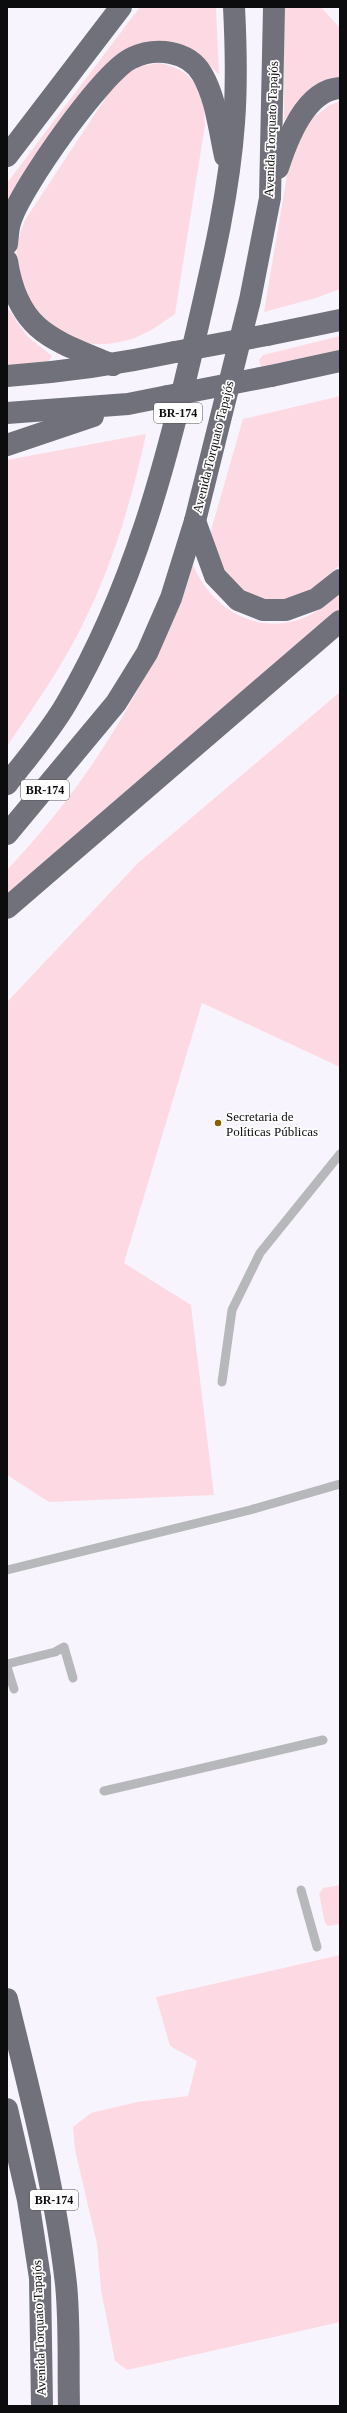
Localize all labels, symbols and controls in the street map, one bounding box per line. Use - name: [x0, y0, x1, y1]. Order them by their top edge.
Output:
- street label: Avenida Torquato Tapajós: [261, 61, 281, 197]
- street label: Avenida Torquato Tapajós: [189, 379, 237, 515]
- road number: BR-174: [154, 403, 202, 423]
- road number: BR-174: [21, 780, 69, 800]
- place label: Secretaria de Políticas Públicas: [226, 1109, 318, 1139]
- marker: Secretaria de Políticas Públicas: [213, 1118, 223, 1128]
- road number: BR-174: [30, 2190, 78, 2210]
- street label: Avenida Torquato Tapajós: [29, 2260, 49, 2396]

